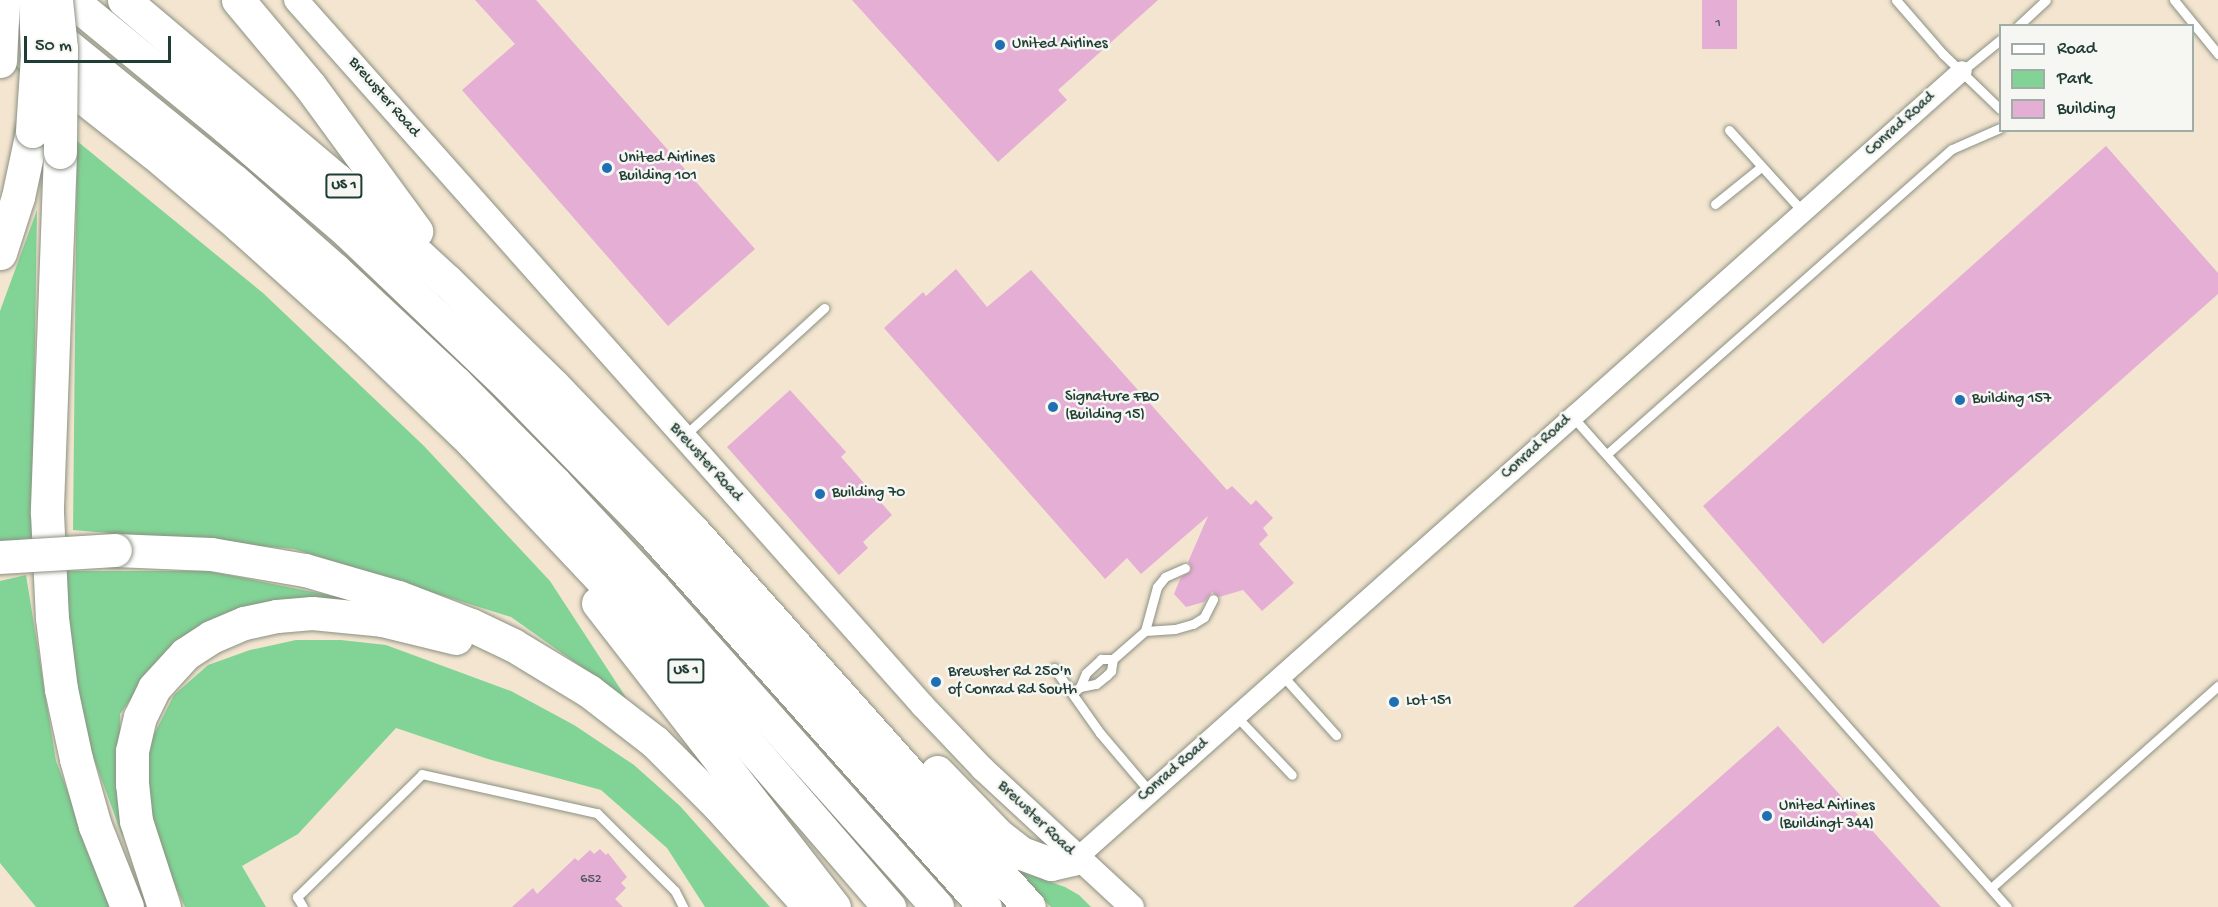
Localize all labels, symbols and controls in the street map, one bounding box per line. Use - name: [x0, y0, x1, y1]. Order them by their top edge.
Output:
- house number: 1: [1715, 16, 1721, 32]
- scale bar: [27, 24, 174, 62]
- legend: [1999, 24, 2194, 132]
- place label: United Airlines: [1012, 35, 1108, 55]
- text: 50 m: [35, 36, 72, 57]
- marker: United Airlines: [993, 38, 1007, 52]
- text: Road: [2057, 39, 2096, 60]
- street label: Brewster Road: [343, 54, 423, 142]
- text: Park: [2057, 69, 2091, 90]
- street label: Conrad Road: [1862, 89, 1940, 161]
- text: Building: [2057, 99, 2116, 120]
- place label: United Airlines Building 101: [619, 149, 715, 187]
- marker: United Airlines Building 101: [600, 161, 614, 175]
- road number: US 1: [324, 174, 364, 198]
- place label: Signature FBO (Building 15): [1065, 388, 1159, 426]
- place label: Building 157: [1972, 390, 2051, 410]
- marker: Building 157: [1953, 393, 1967, 407]
- marker: Signature FBO (Building 15): [1046, 400, 1060, 414]
- street label: Conrad Road: [1498, 412, 1576, 484]
- street label: Brewster Road: [665, 420, 745, 506]
- place label: Building 70: [832, 484, 905, 504]
- marker: Building 70: [813, 487, 827, 501]
- road number: US 1: [666, 659, 706, 683]
- place label: Brewster Rd 250'n of Conrad Rd South: [948, 663, 1077, 701]
- marker: Brewster Rd 250'n of Conrad Rd South: [929, 675, 943, 689]
- place label: Lot 151: [1406, 692, 1452, 712]
- marker: Lot 151: [1387, 695, 1401, 709]
- street label: Conrad Road: [1135, 735, 1213, 807]
- street label: Brewster Road: [993, 778, 1077, 860]
- place label: United Airlines (Buildingt 344): [1779, 797, 1875, 835]
- marker: United Airlines (Buildingt 344): [1760, 809, 1774, 823]
- house number: 652: [580, 872, 602, 888]

